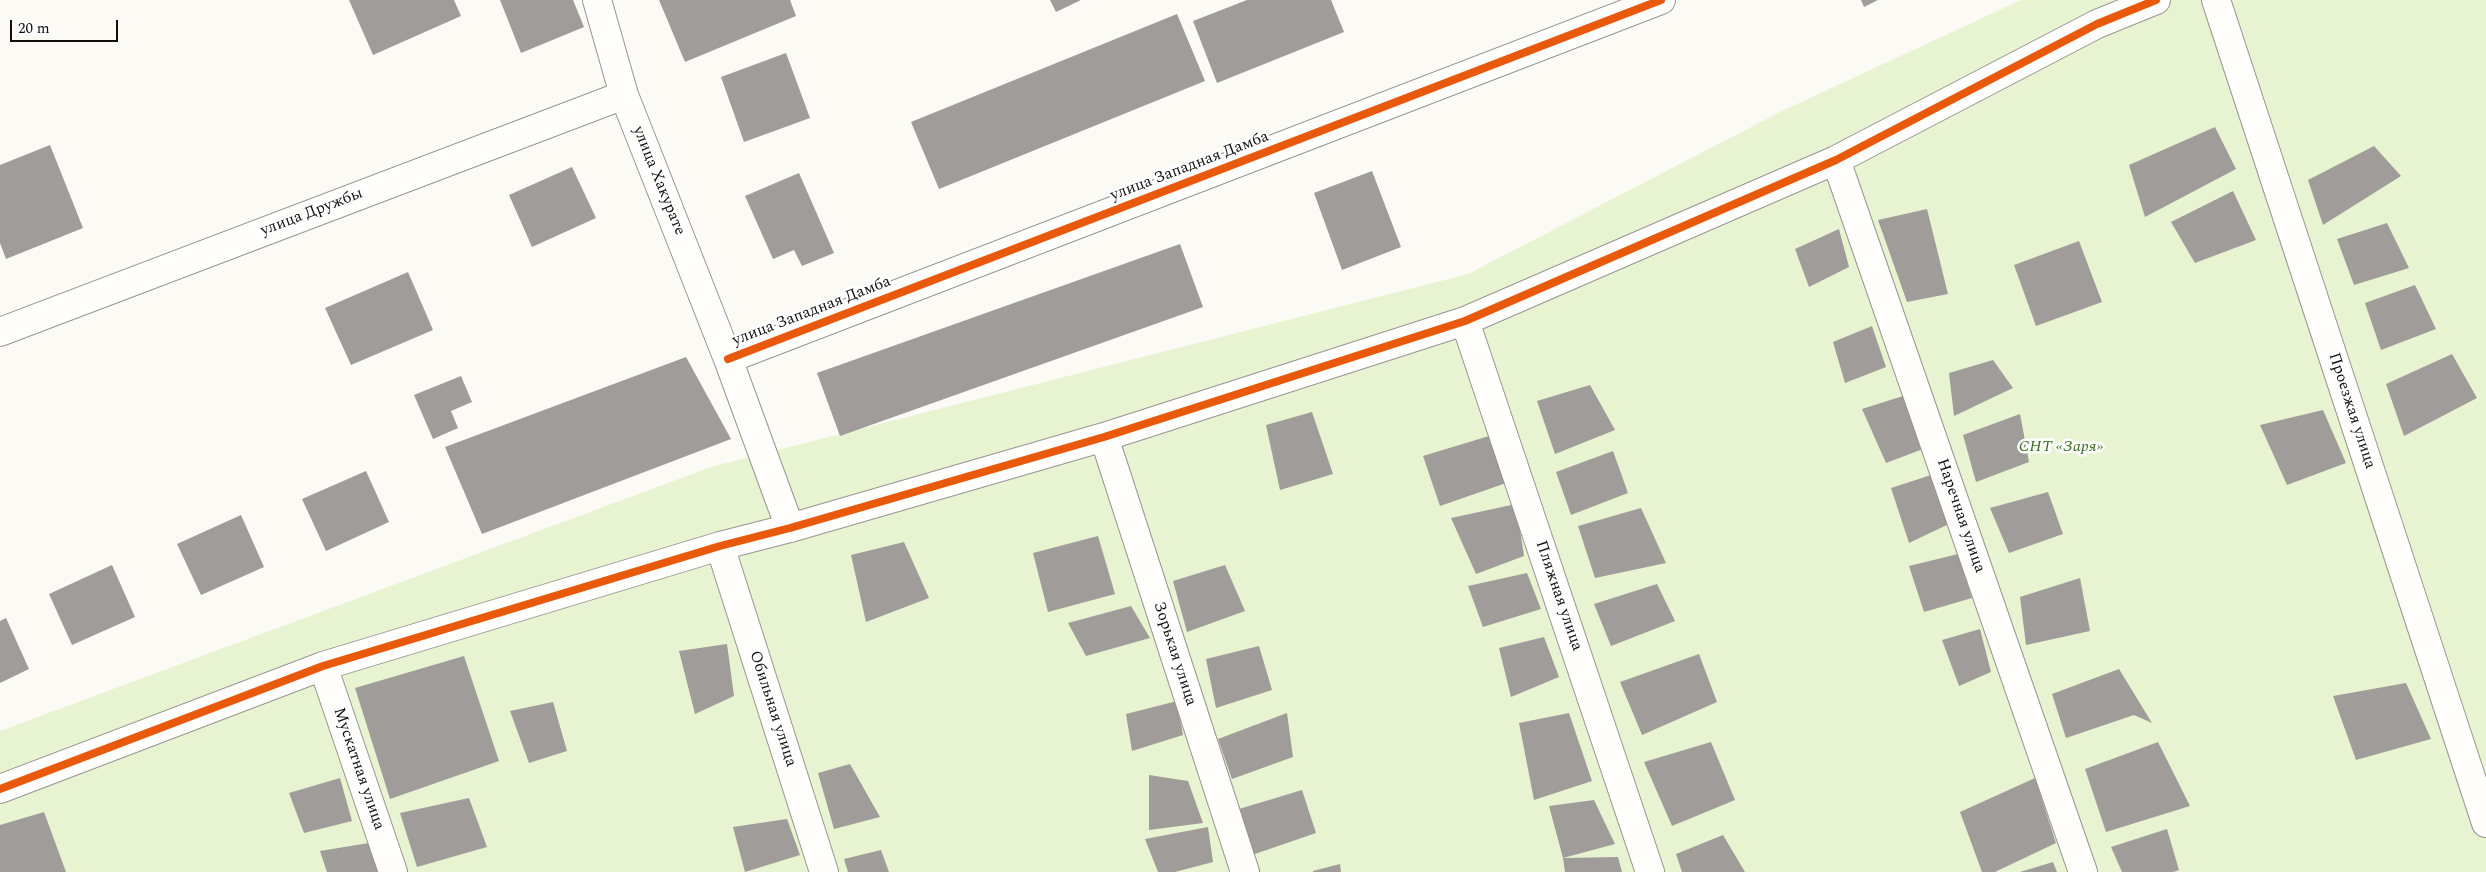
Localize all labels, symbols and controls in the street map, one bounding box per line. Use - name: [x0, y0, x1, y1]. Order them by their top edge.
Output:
- scale bar: [12, 10, 120, 42]
- text: 20 m: [18, 17, 50, 40]
- street label: улица Хакурате: [627, 124, 689, 238]
- street label: улица Западная Дамба: [1108, 128, 1272, 206]
- street label: улица Дружбы: [258, 185, 366, 241]
- street label: улица Западная Дамба: [730, 273, 894, 351]
- street label: Проезжая улица: [2323, 351, 2379, 471]
- park label: СНТ «Заря»: [2019, 438, 2103, 458]
- street label: Наречная улица: [1931, 456, 1989, 576]
- street label: Пляжная улица: [1530, 538, 1586, 654]
- street label: Зорькая улица: [1148, 599, 1200, 709]
- street label: Обильная улица: [744, 649, 800, 769]
- street label: Мускатная улица: [328, 705, 388, 833]

